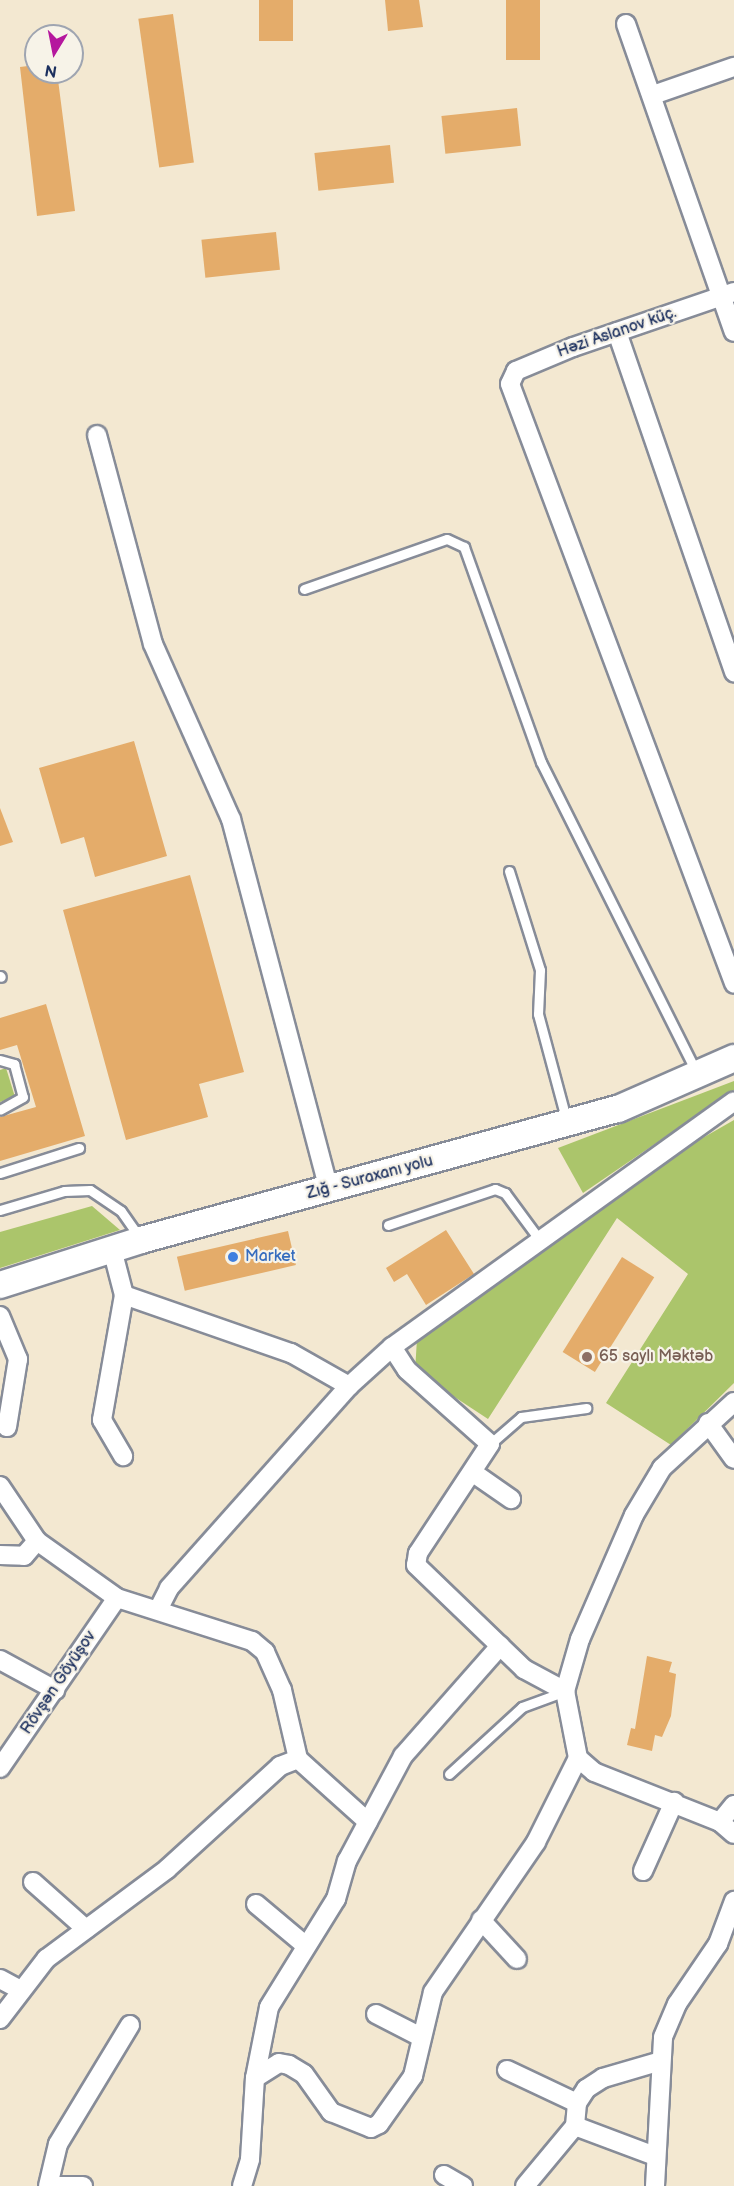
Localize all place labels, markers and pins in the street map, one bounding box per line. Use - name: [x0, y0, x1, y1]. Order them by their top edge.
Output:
- place label: Market: [245, 1247, 296, 1267]
- marker: Market: [226, 1250, 240, 1264]
- place label: 65 saylı Məktəb: [599, 1347, 713, 1367]
- marker: 65 saylı Məktəb: [580, 1350, 594, 1364]

